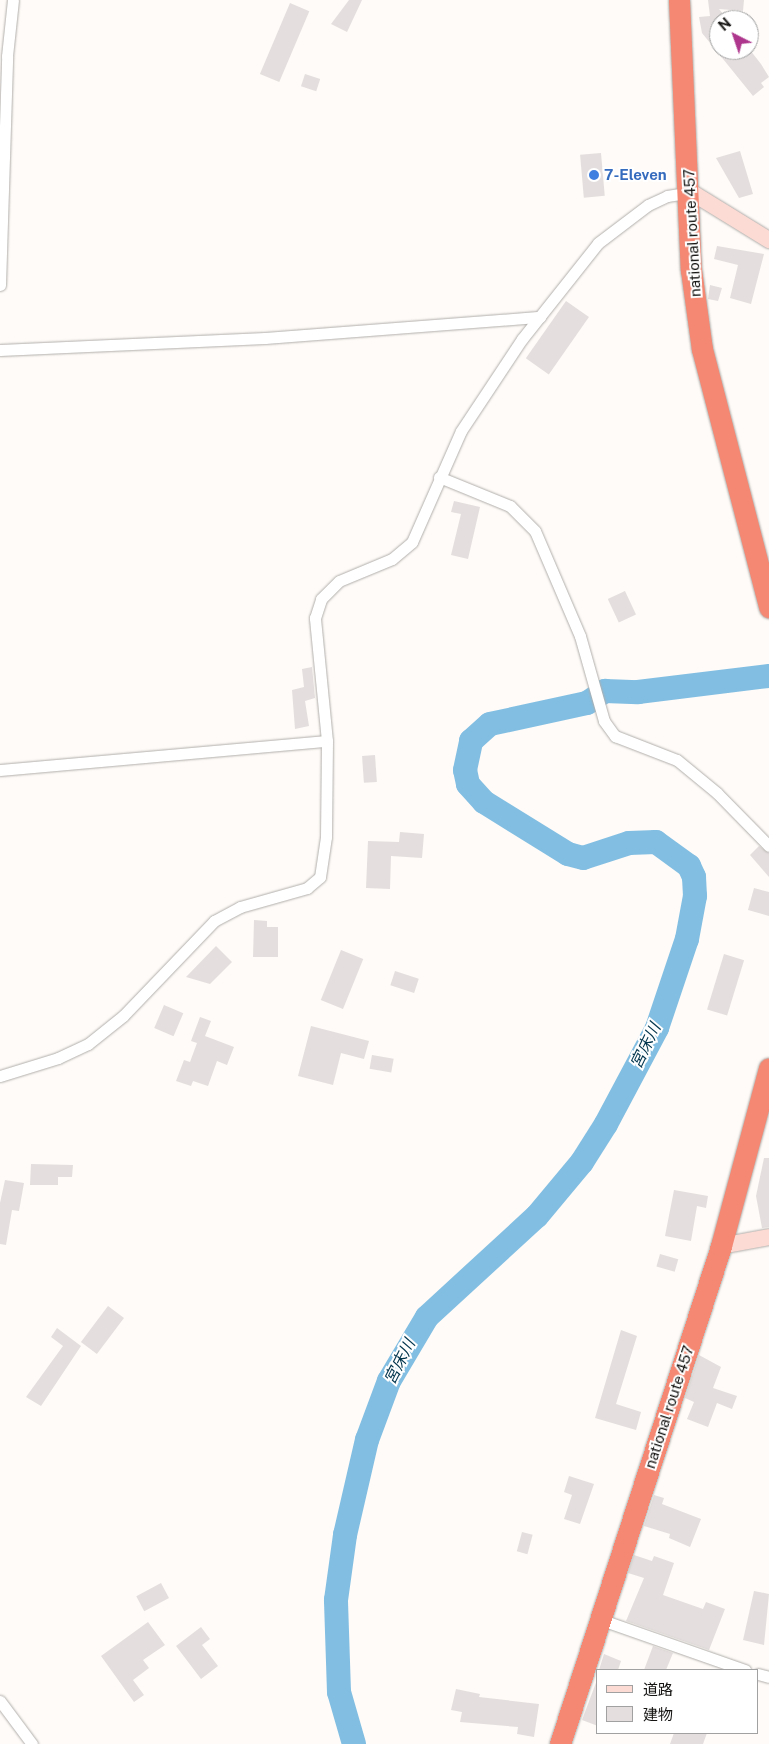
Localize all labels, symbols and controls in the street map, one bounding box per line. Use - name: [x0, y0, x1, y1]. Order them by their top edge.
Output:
- north arrow: [709, 10, 759, 60]
- text: N: [715, 15, 734, 34]
- place label: 7-Eleven: [604, 166, 667, 184]
- street label: national route 457: [680, 168, 704, 298]
- marker: 7-Eleven: [588, 169, 600, 181]
- water label: 宮床川: [627, 1020, 665, 1072]
- water label: 宮床川: [381, 1336, 419, 1388]
- street label: national route 457: [641, 1343, 697, 1471]
- legend: [596, 1669, 759, 1734]
- text: 道路: [643, 1681, 673, 1698]
- text: 建物: [643, 1706, 673, 1723]

